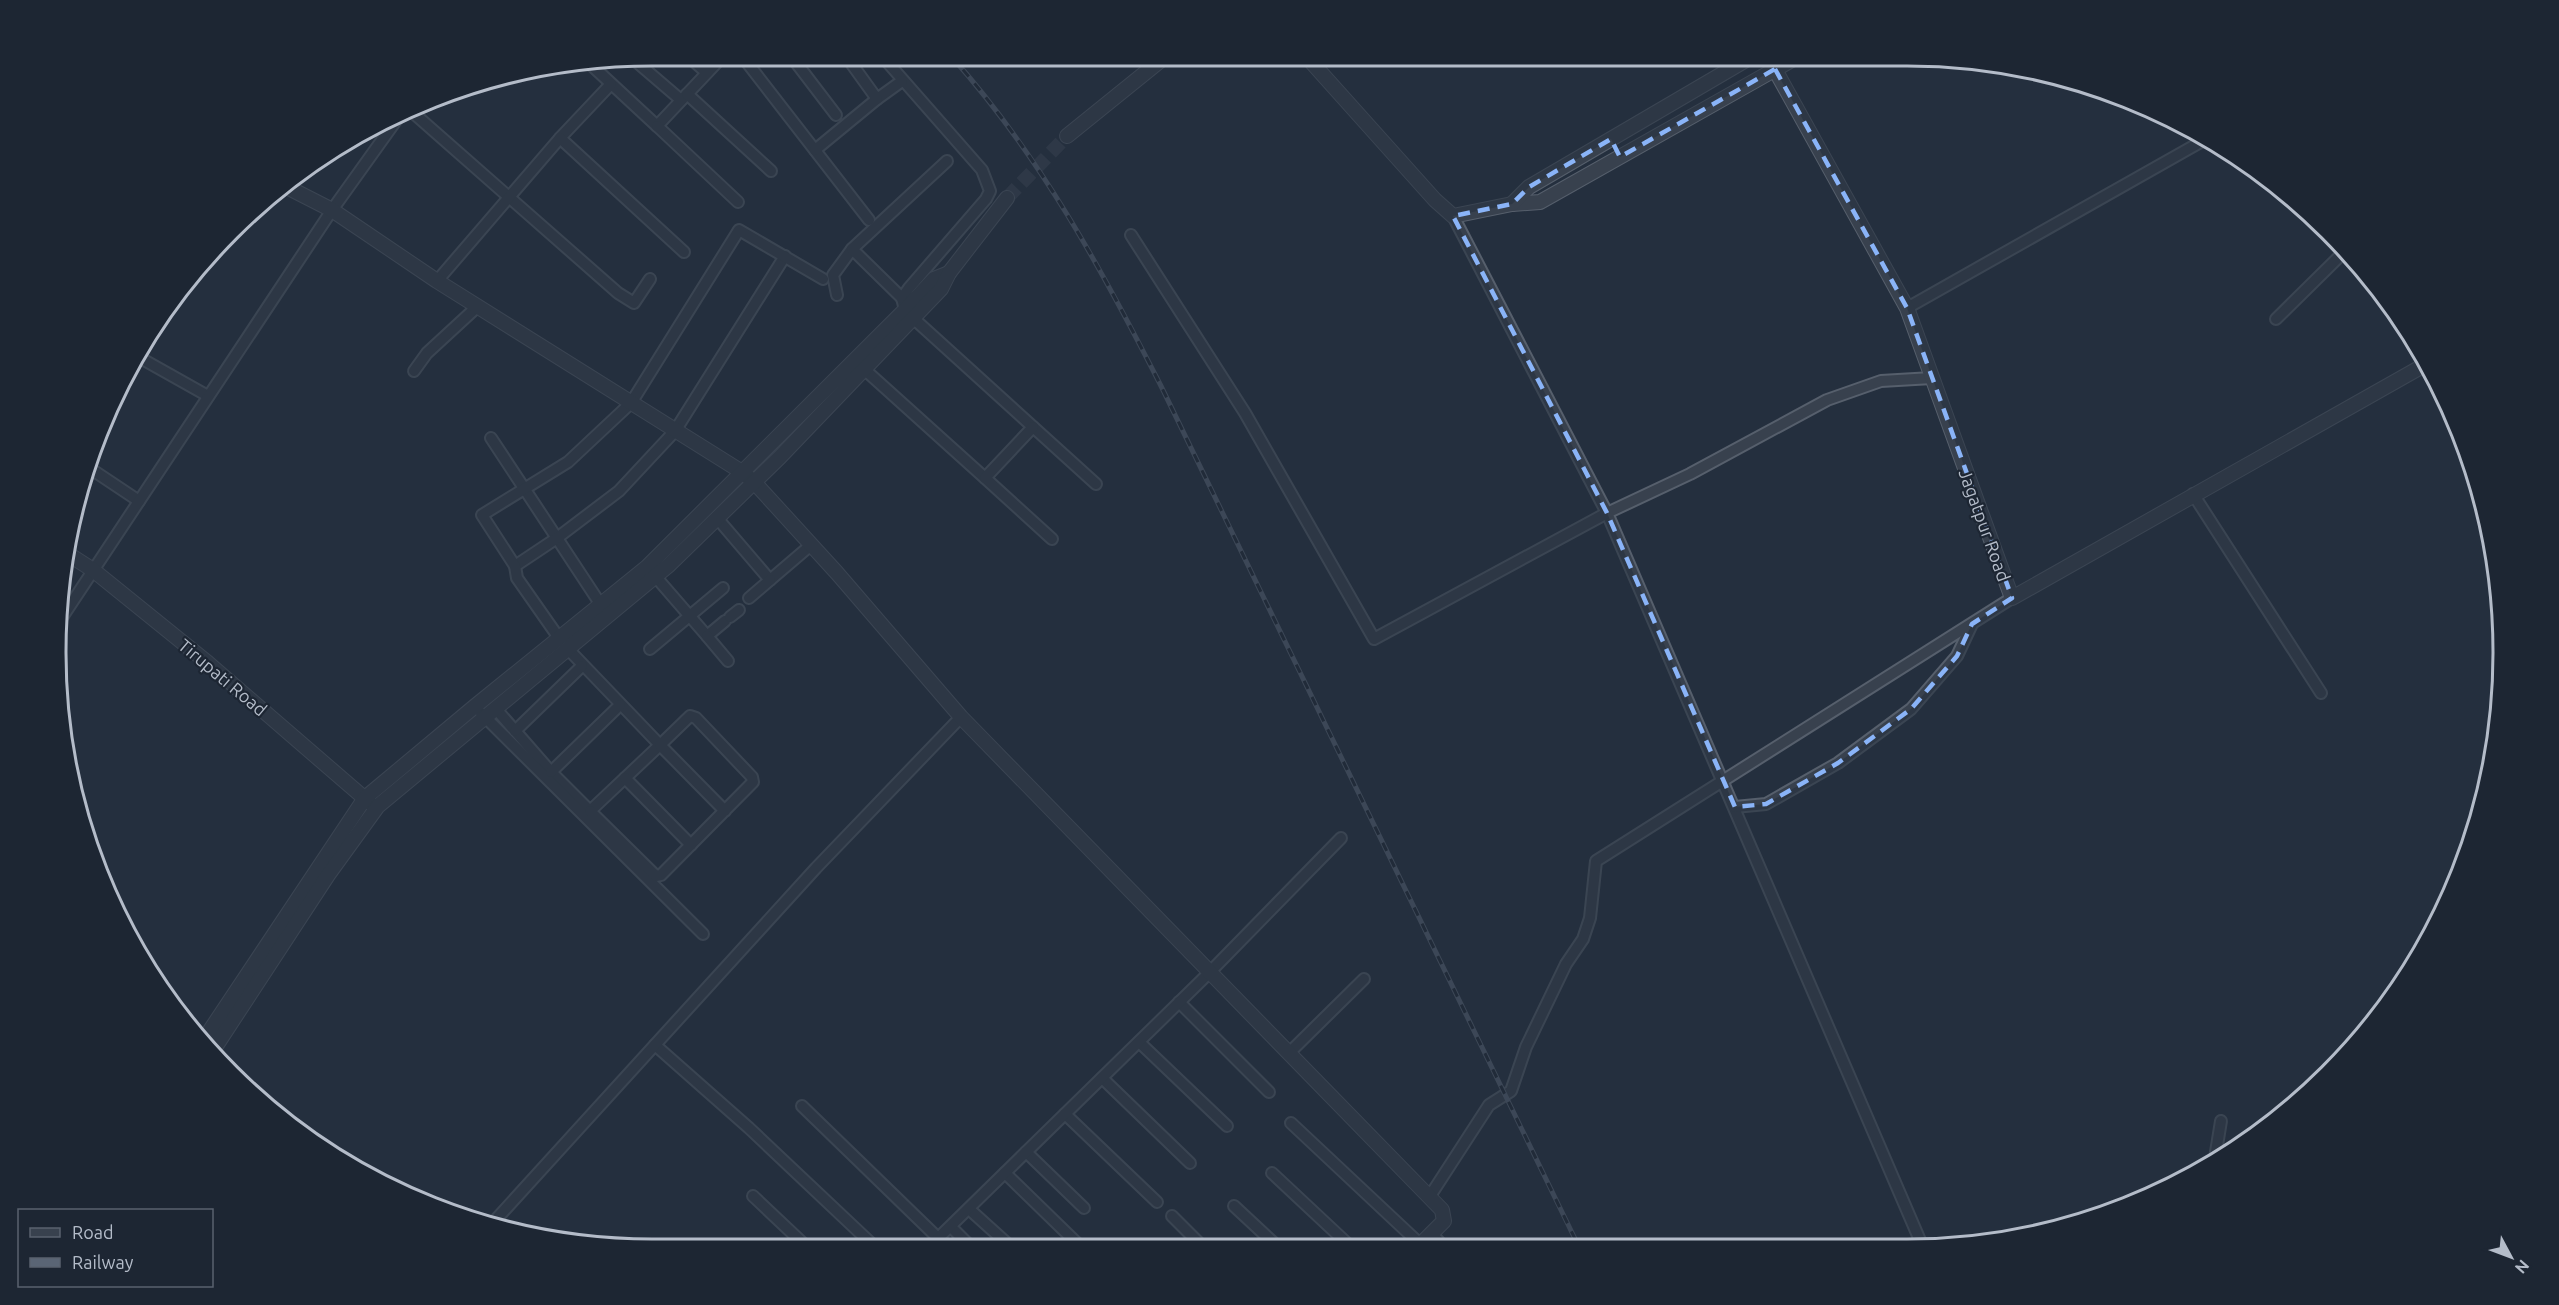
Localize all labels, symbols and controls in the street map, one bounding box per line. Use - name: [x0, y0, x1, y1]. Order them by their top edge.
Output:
- street label: Jagatpur Road: [1955, 466, 2015, 584]
- street label: Tirupati Road: [175, 634, 271, 720]
- legend: [18, 1209, 213, 1287]
- text: Road: [72, 1222, 114, 1242]
- north arrow: [2481, 1227, 2541, 1287]
- text: Railway: [72, 1252, 134, 1272]
- text: N: [2512, 1256, 2533, 1277]

